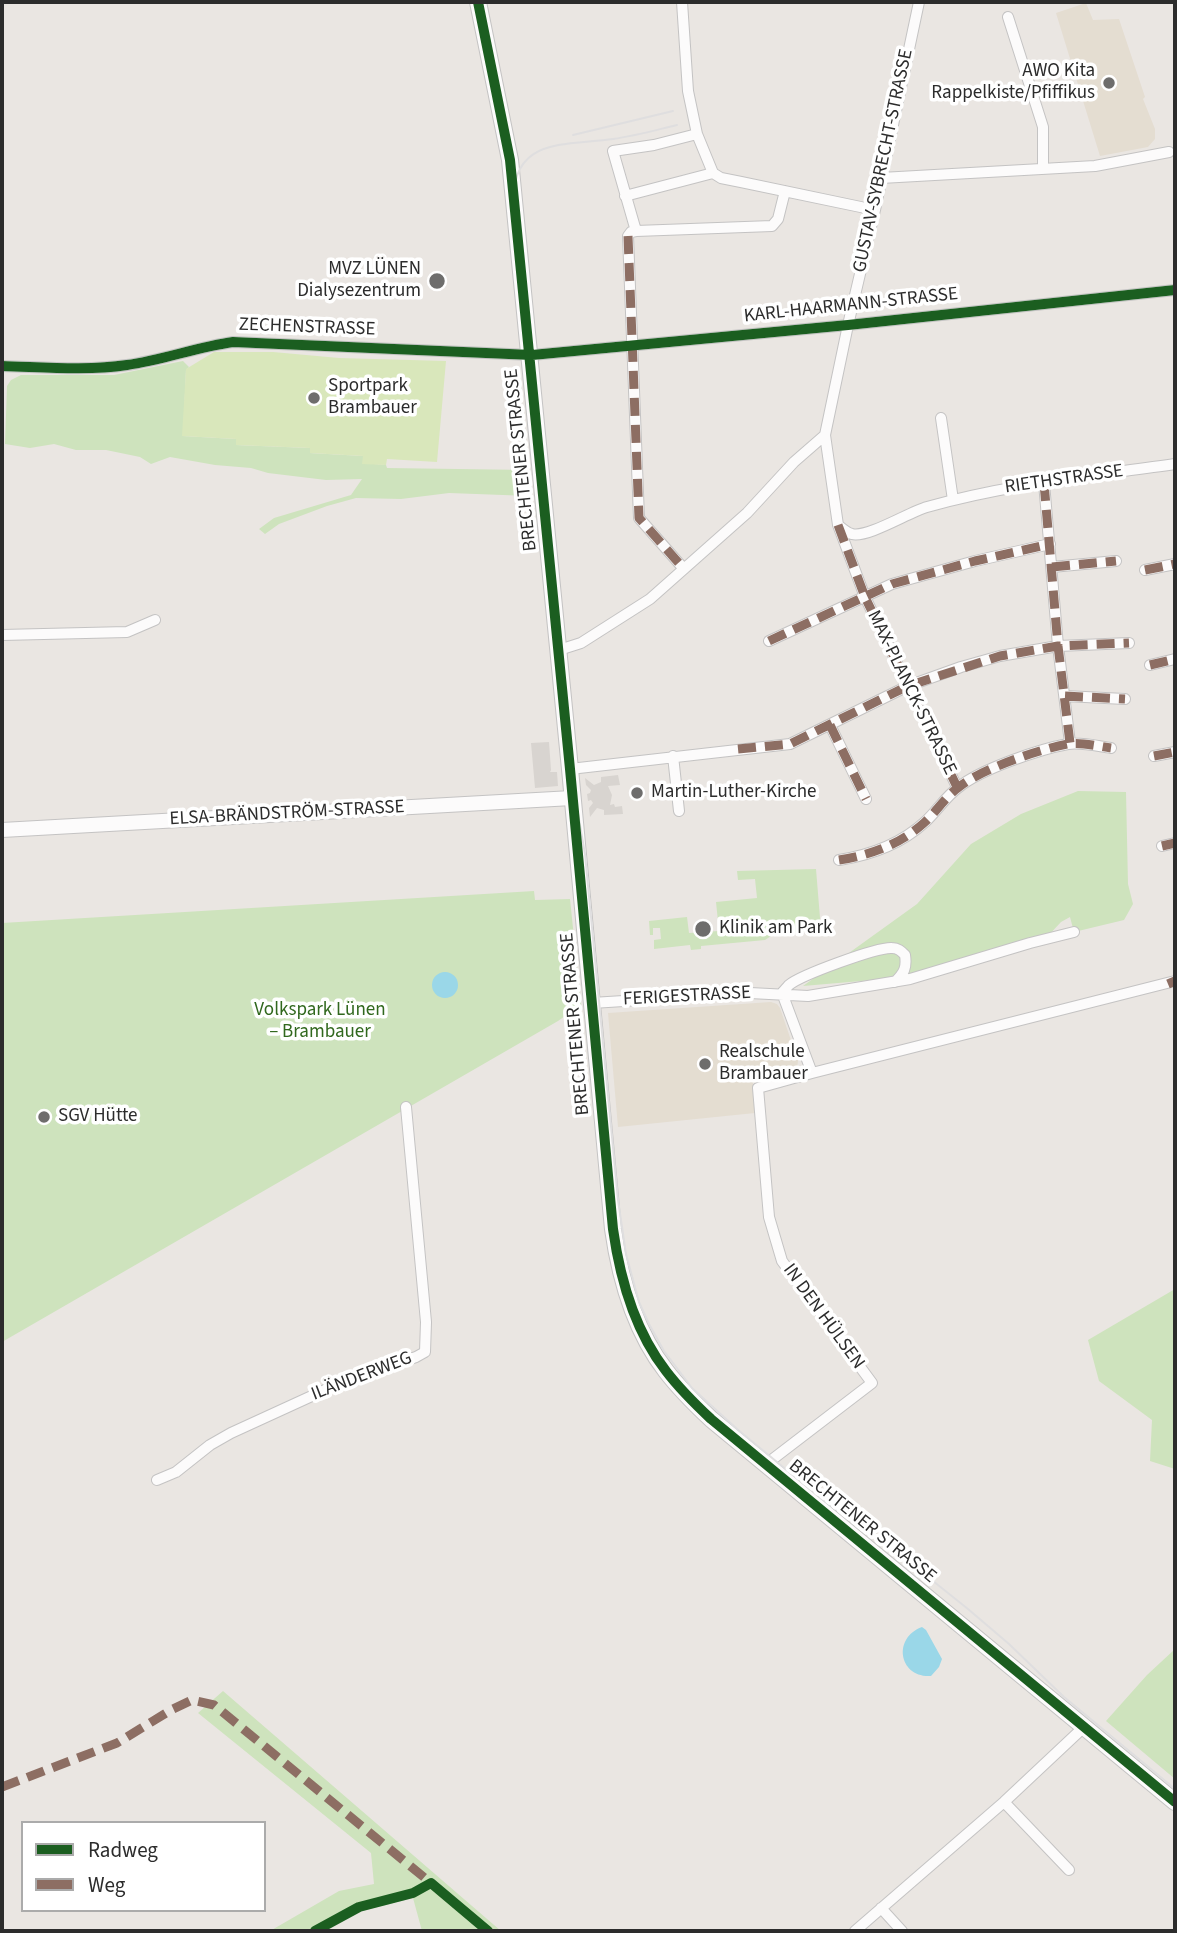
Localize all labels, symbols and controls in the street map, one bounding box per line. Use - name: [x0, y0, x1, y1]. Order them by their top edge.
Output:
- street label: GUSTAV-SYBRECHT-STRASSE: [849, 47, 919, 275]
- place label: AWO Kita Rappelkiste/Pfiffikus: [931, 61, 1095, 105]
- marker: AWO Kita Rappelkiste/Pfiffikus: [1101, 75, 1117, 91]
- place label: MVZ LÜNEN Dialysezentrum: [297, 259, 421, 303]
- marker: MVZ LÜNEN Dialysezentrum: [427, 271, 447, 291]
- street label: KARL-HAARMANN-STRASSE: [743, 283, 959, 329]
- street label: ZECHENSTRASSE: [238, 314, 376, 342]
- street label: BRECHTENER STRASSE: [501, 368, 543, 552]
- place label: Sportpark Brambauer: [328, 376, 417, 420]
- marker: Sportpark Brambauer: [306, 390, 322, 406]
- street label: RIETHSTRASSE: [1003, 460, 1125, 500]
- street label: MAX-PLANCK-STRASSE: [861, 607, 961, 779]
- place label: Martin-Luther-Kirche: [651, 782, 816, 804]
- marker: Martin-Luther-Kirche: [629, 785, 645, 801]
- street label: ELSA-BRÄNDSTRÖM-STRASSE: [169, 796, 405, 832]
- place label: Klinik am Park: [719, 918, 832, 940]
- marker: Klinik am Park: [693, 919, 713, 939]
- street label: BRECHTENER STRASSE: [557, 932, 595, 1116]
- street label: FERIGESTRASSE: [622, 982, 752, 1012]
- park label: Volkspark Lünen – Brambauer: [254, 1000, 386, 1044]
- place label: Realschule Brambauer: [719, 1042, 808, 1086]
- marker: Realschule Brambauer: [697, 1056, 713, 1072]
- place label: SGV Hütte: [58, 1106, 138, 1128]
- marker: SGV Hütte: [36, 1109, 52, 1125]
- street label: IN DEN HÜLSEN: [777, 1260, 869, 1374]
- street label: ILÄNDERWEG: [308, 1347, 416, 1407]
- street label: BRECHTENER STRASSE: [784, 1455, 940, 1589]
- legend: [21, 1821, 266, 1912]
- text: Radweg: [88, 1835, 158, 1865]
- text: Weg: [88, 1870, 125, 1900]

